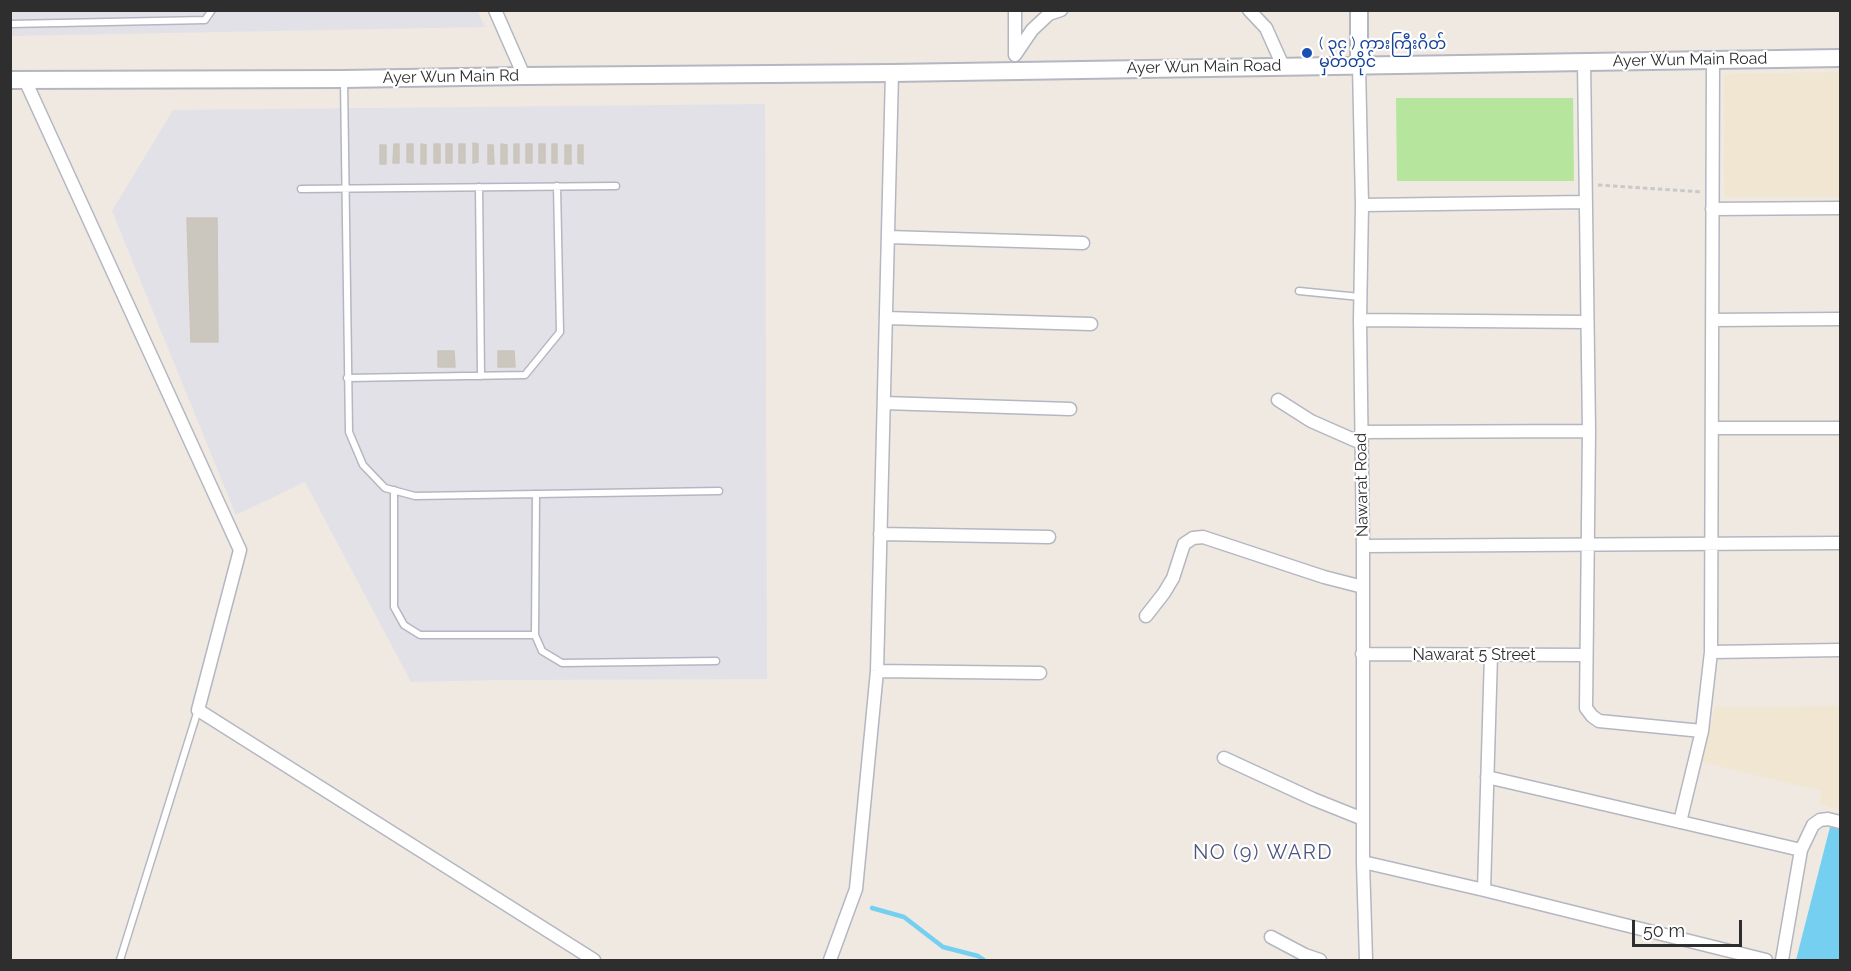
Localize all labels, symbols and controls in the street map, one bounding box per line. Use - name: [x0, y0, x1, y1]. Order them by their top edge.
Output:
- place label: ( ၃၄ ) ကားကြီးဂိတ် မှတ်တိုင်: [1319, 34, 1446, 72]
- marker: ( ၃၄ ) ကားကြီးဂိတ် မှတ်တိုင်: [1300, 46, 1314, 60]
- street label: Ayer Wun Main Road: [1613, 49, 1767, 71]
- street label: Ayer Wun Main Road: [1127, 56, 1281, 78]
- street label: Ayer Wun Main Rd: [383, 66, 519, 88]
- street label: Nawarat Road: [1351, 433, 1373, 537]
- street label: Nawarat 5 Street: [1412, 645, 1536, 665]
- district label: NO (9) WARD: [1193, 841, 1333, 865]
- scale bar: [1635, 908, 1744, 946]
- text: 50 m: [1643, 920, 1685, 941]

